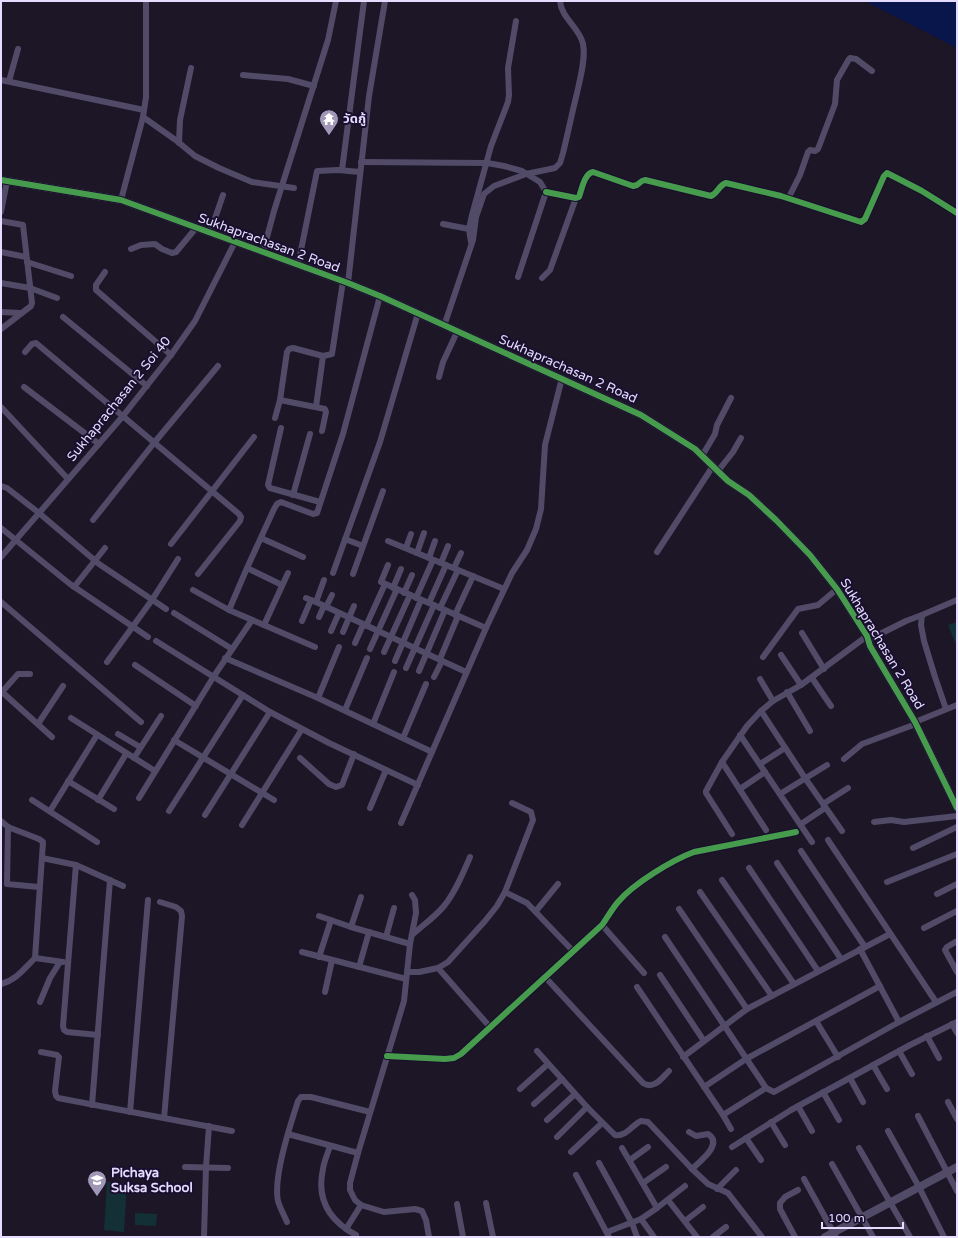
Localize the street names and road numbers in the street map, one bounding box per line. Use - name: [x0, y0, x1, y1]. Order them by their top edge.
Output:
- street label: Sukhaprachasan 2 Road: [196, 210, 342, 276]
- street label: Sukhaprachasan 2 Road: [496, 331, 640, 407]
- street label: Sukhaprachasan 2 Soi 40: [64, 333, 174, 465]
- street label: Sukhaprachasan 2 Road: [837, 576, 927, 712]

